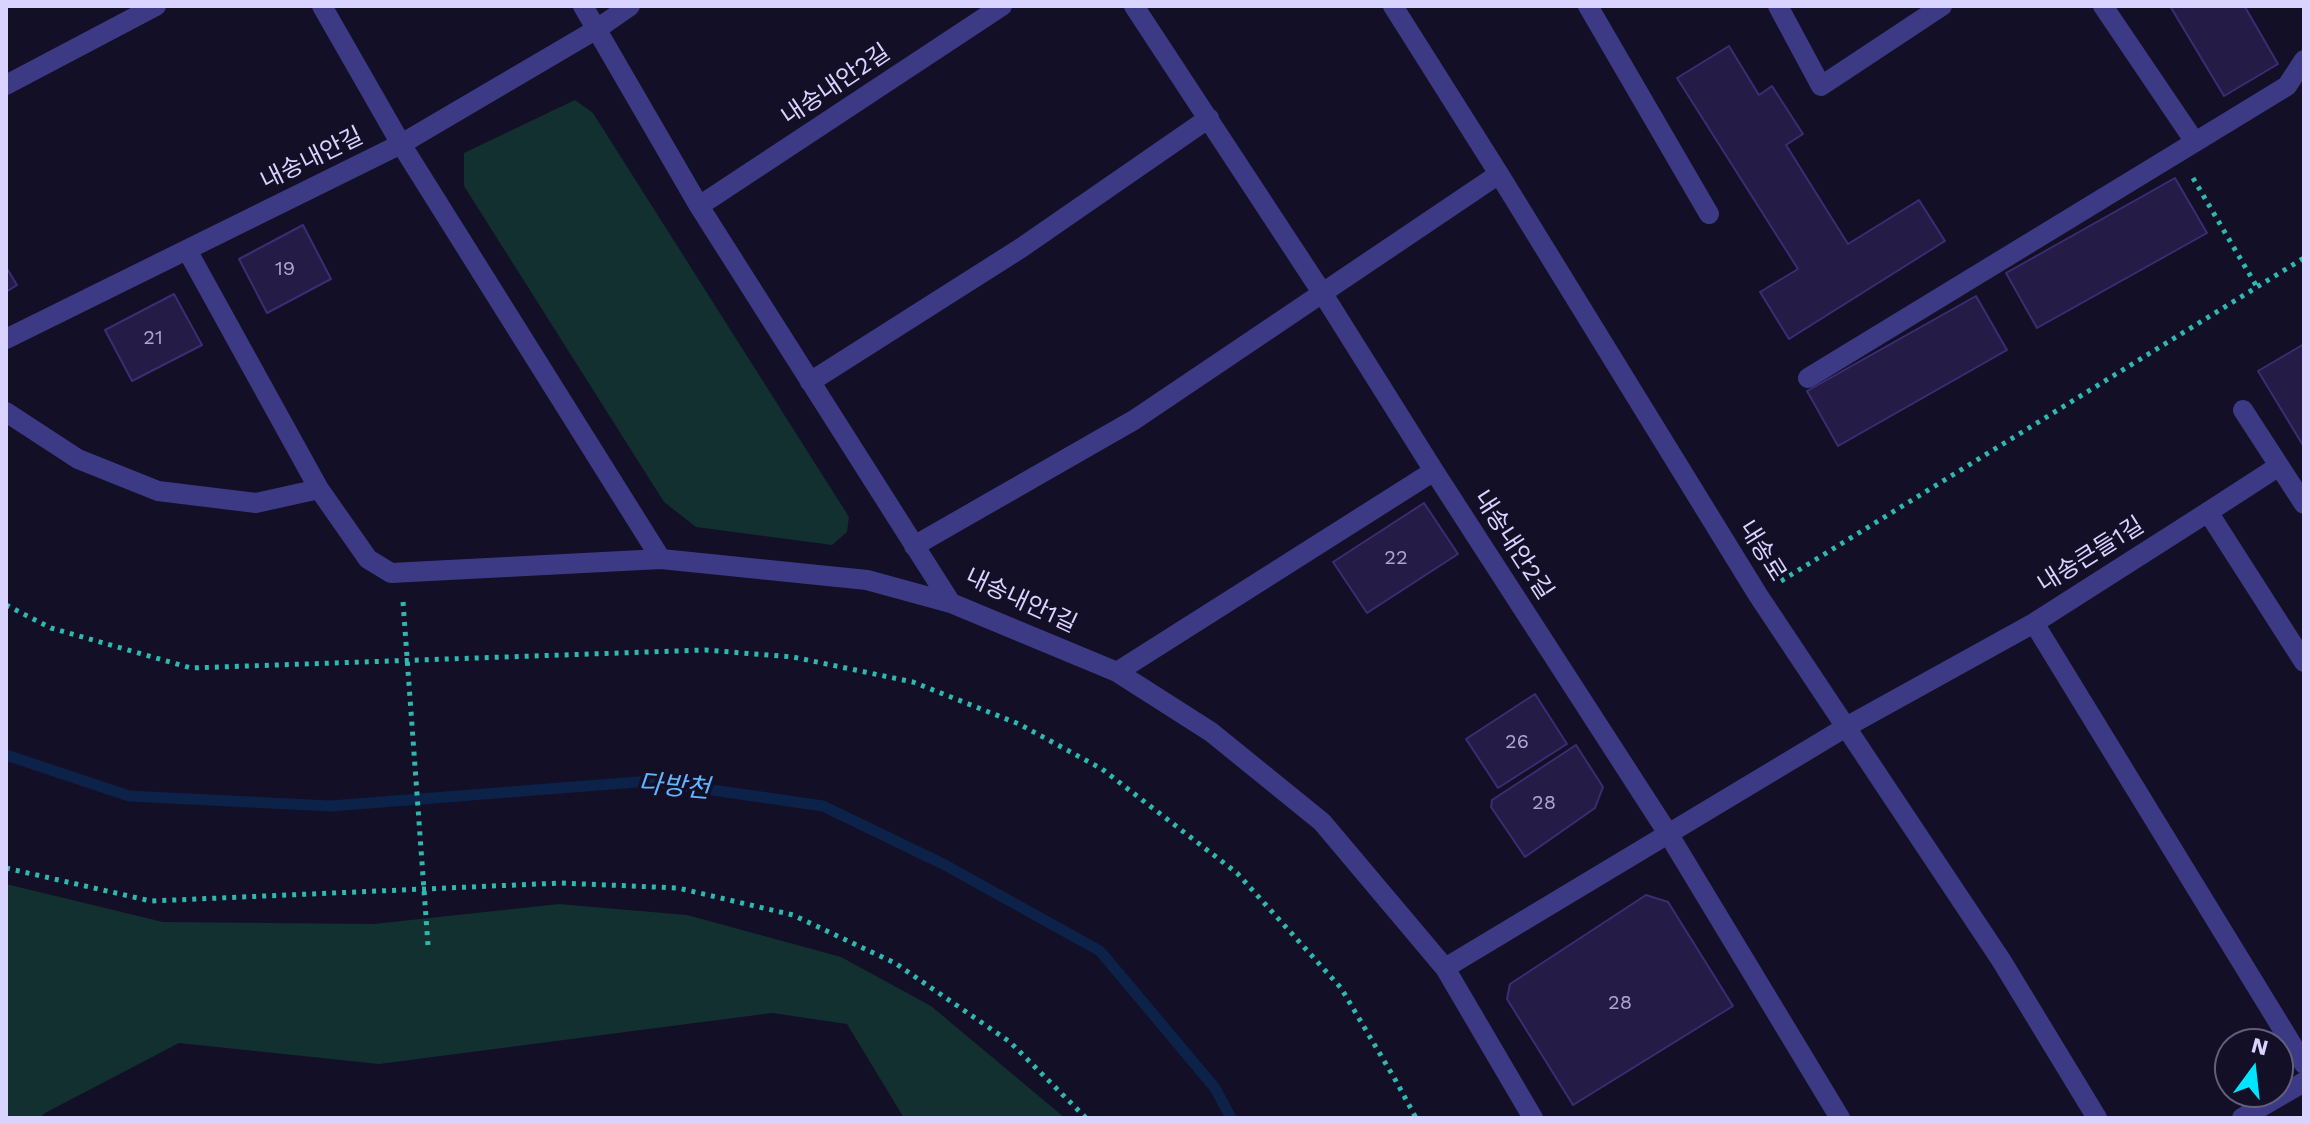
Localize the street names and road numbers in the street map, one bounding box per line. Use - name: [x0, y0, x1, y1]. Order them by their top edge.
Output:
- street label: 내송내안2길: [776, 38, 896, 132]
- street label: 내송내안길: [256, 122, 368, 196]
- street label: 내송내안2길: [1467, 485, 1559, 605]
- street label: 내송큰들1길: [2033, 511, 2149, 599]
- street label: 내송로: [1732, 515, 1792, 587]
- street label: 내송내안1길: [961, 563, 1081, 639]

